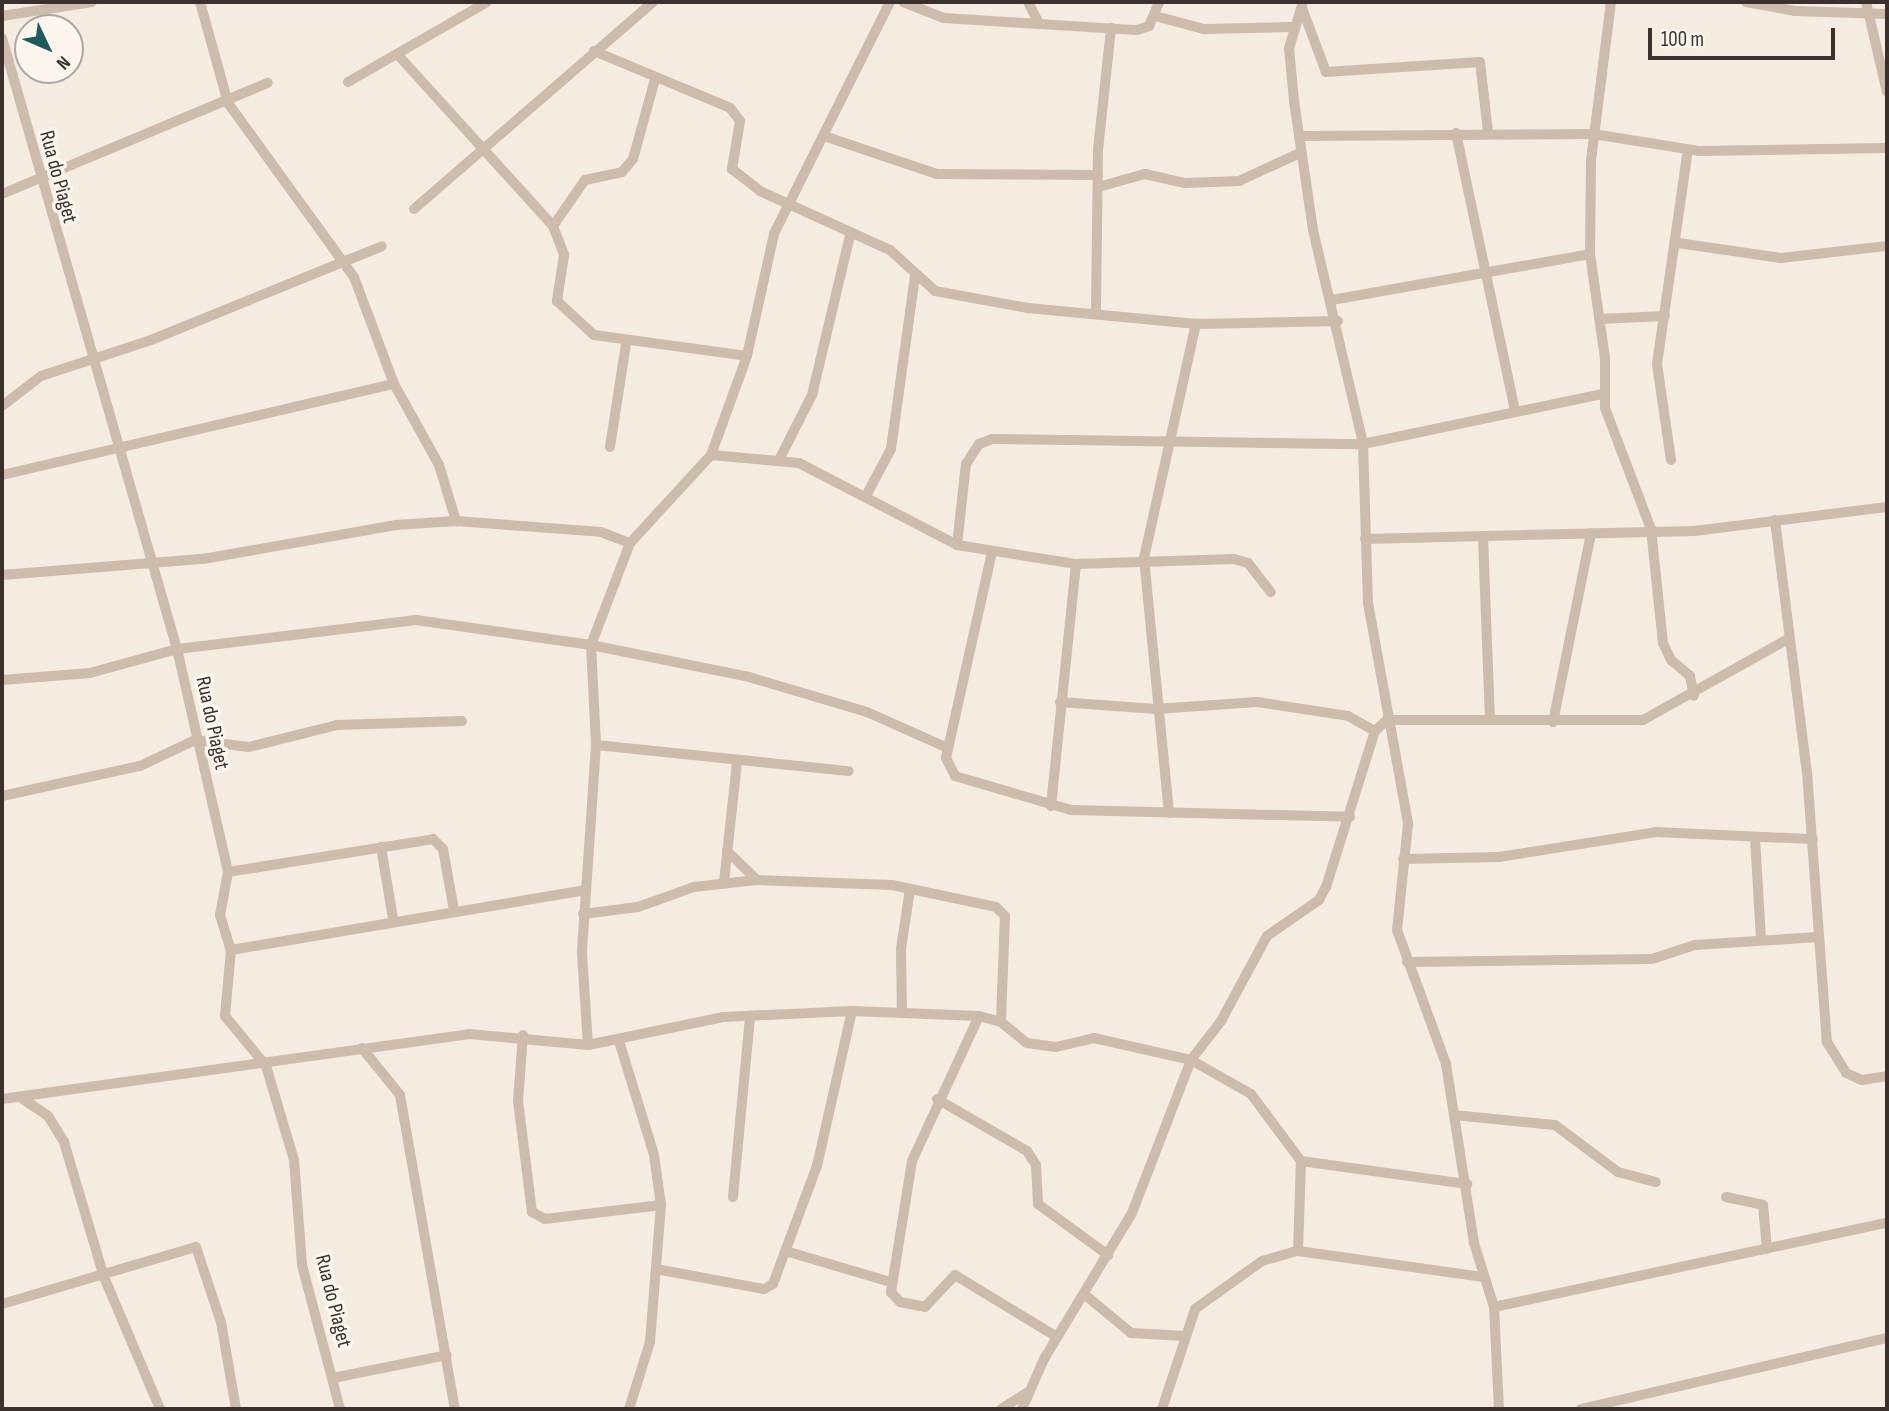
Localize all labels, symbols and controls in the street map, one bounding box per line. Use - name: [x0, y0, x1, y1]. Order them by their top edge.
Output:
- north arrow: [14, 14, 84, 84]
- scale bar: [1651, 14, 1838, 58]
- text: 100 m: [1661, 27, 1704, 52]
- text: N: [51, 51, 75, 74]
- street label: Rua do Piaget: [34, 128, 82, 226]
- street label: Rua do Piaget: [190, 674, 234, 772]
- street label: Rua do Piaget: [309, 1252, 357, 1350]

